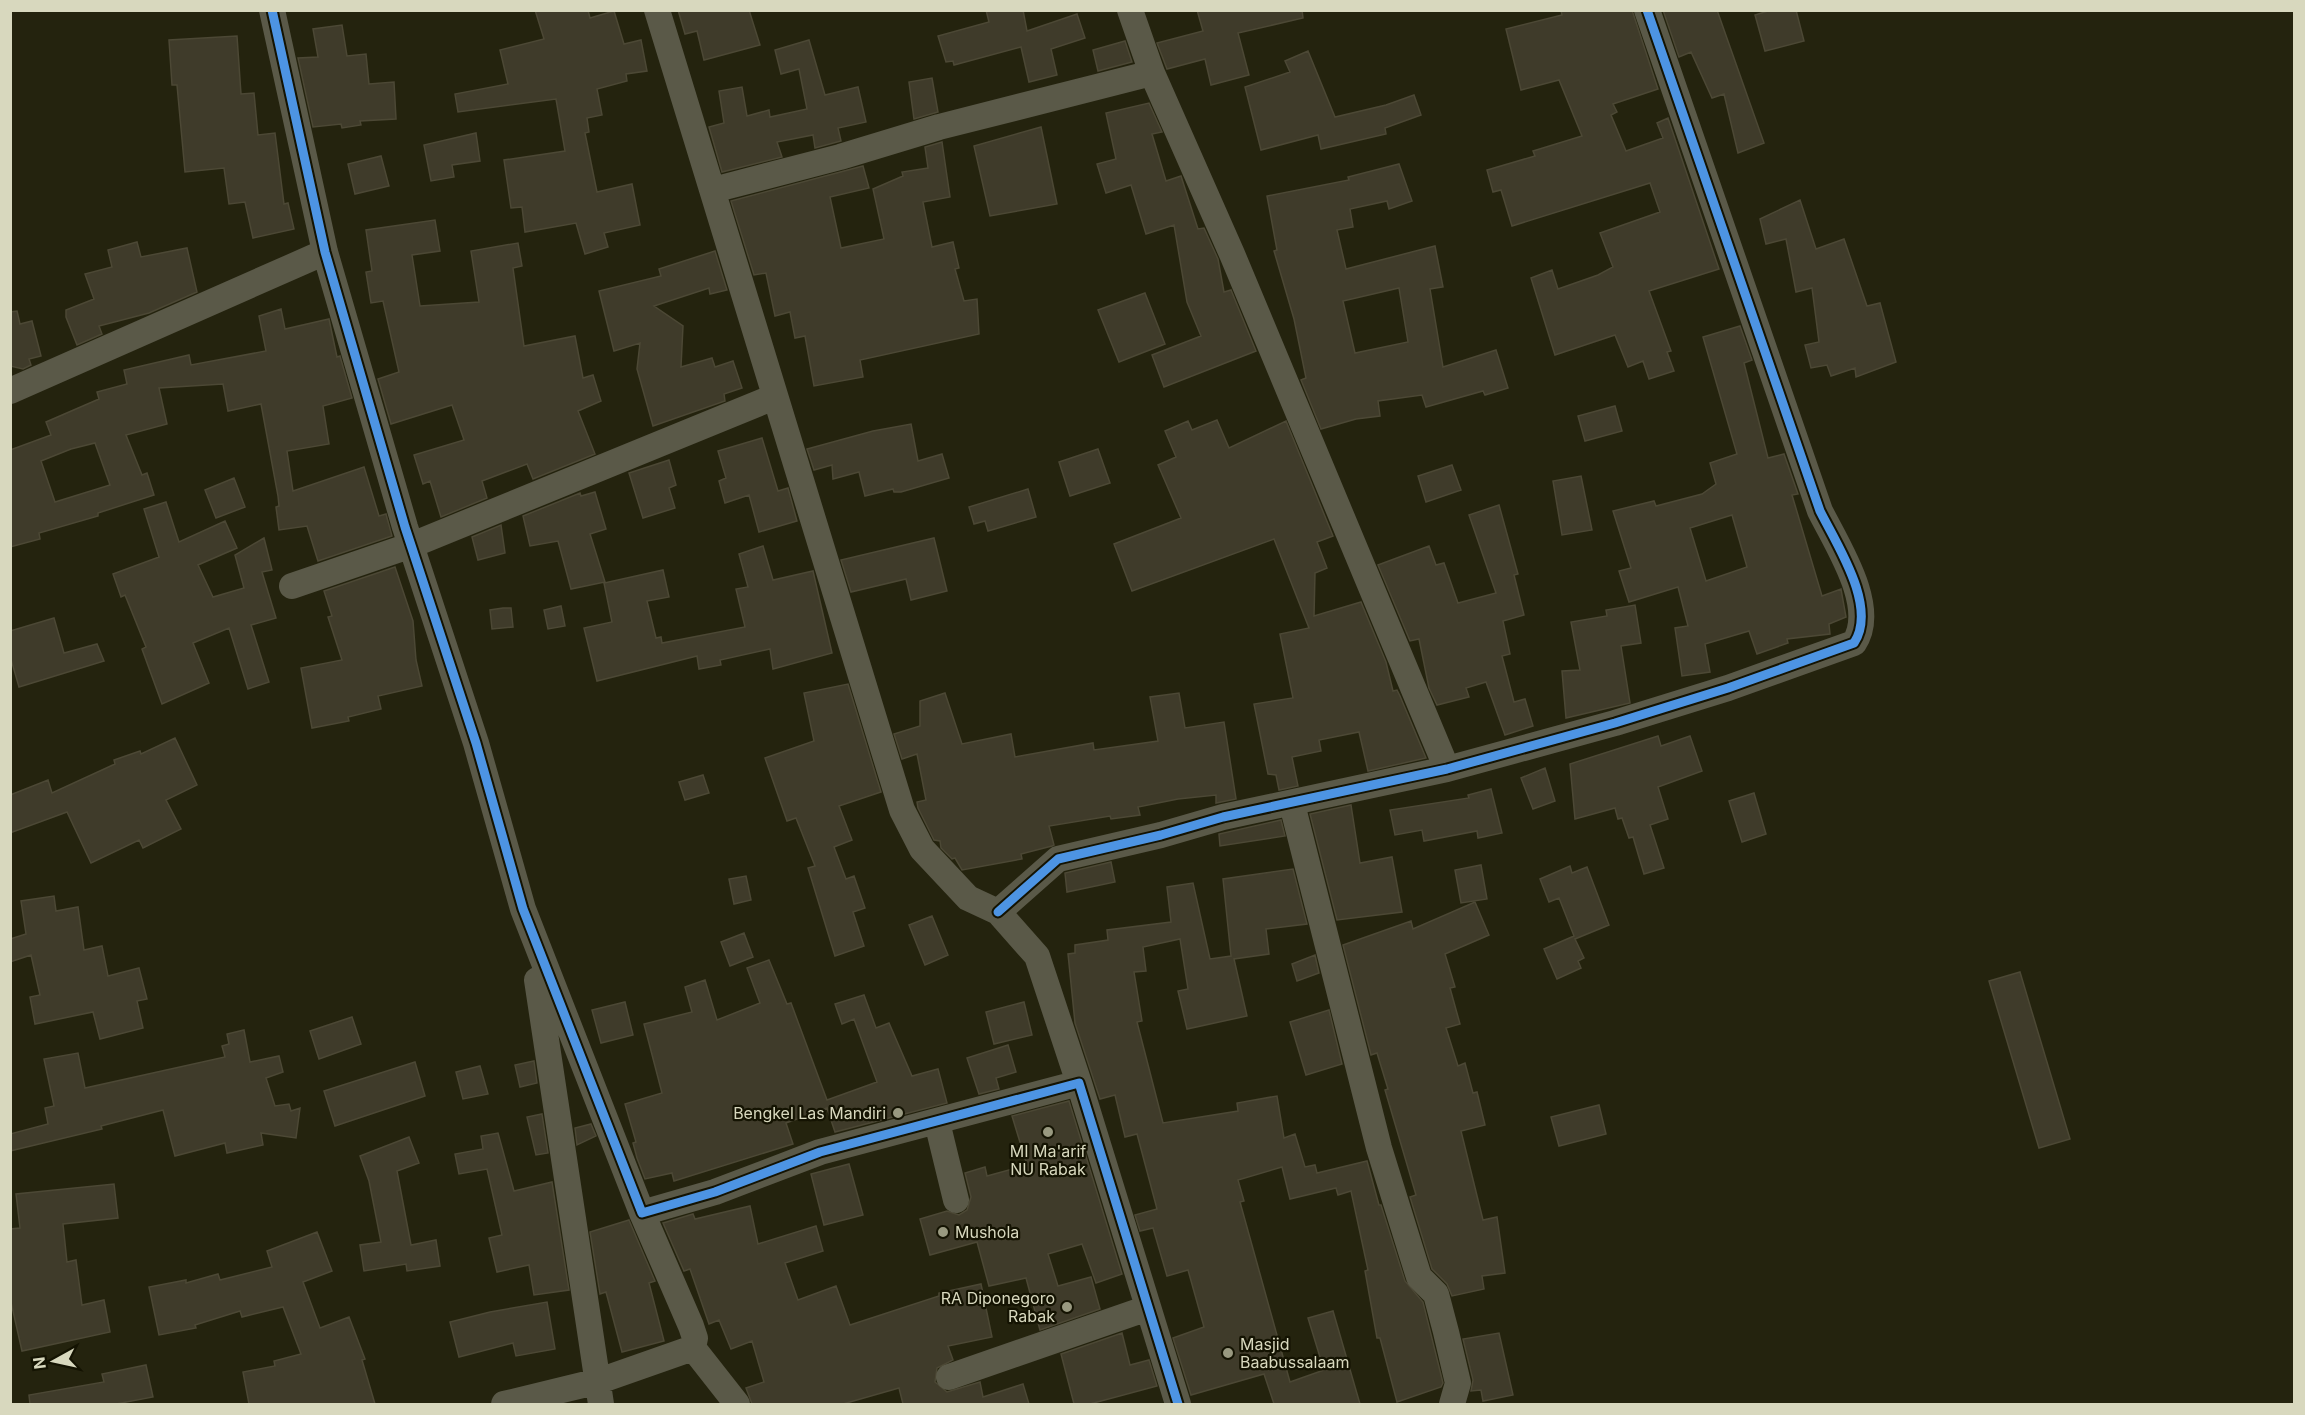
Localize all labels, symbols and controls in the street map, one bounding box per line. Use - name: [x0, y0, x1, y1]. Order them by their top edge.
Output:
- place label: Bengkel Las Mandiri: [733, 1103, 886, 1123]
- marker: Bengkel Las Mandiri: [891, 1106, 905, 1120]
- marker: MI Ma'arif NU Rabak: [1041, 1125, 1055, 1139]
- place label: MI Ma'arif NU Rabak: [1010, 1141, 1086, 1179]
- place label: Mushola: [955, 1222, 1019, 1242]
- marker: Mushola: [936, 1225, 950, 1239]
- place label: RA Diponegoro Rabak: [941, 1288, 1055, 1326]
- marker: RA Diponegoro Rabak: [1060, 1300, 1074, 1314]
- north arrow: [24, 1331, 84, 1391]
- place label: Masjid Baabussalaam: [1240, 1334, 1349, 1372]
- marker: Masjid Baabussalaam: [1221, 1346, 1235, 1360]
- text: N: [28, 1356, 50, 1371]

